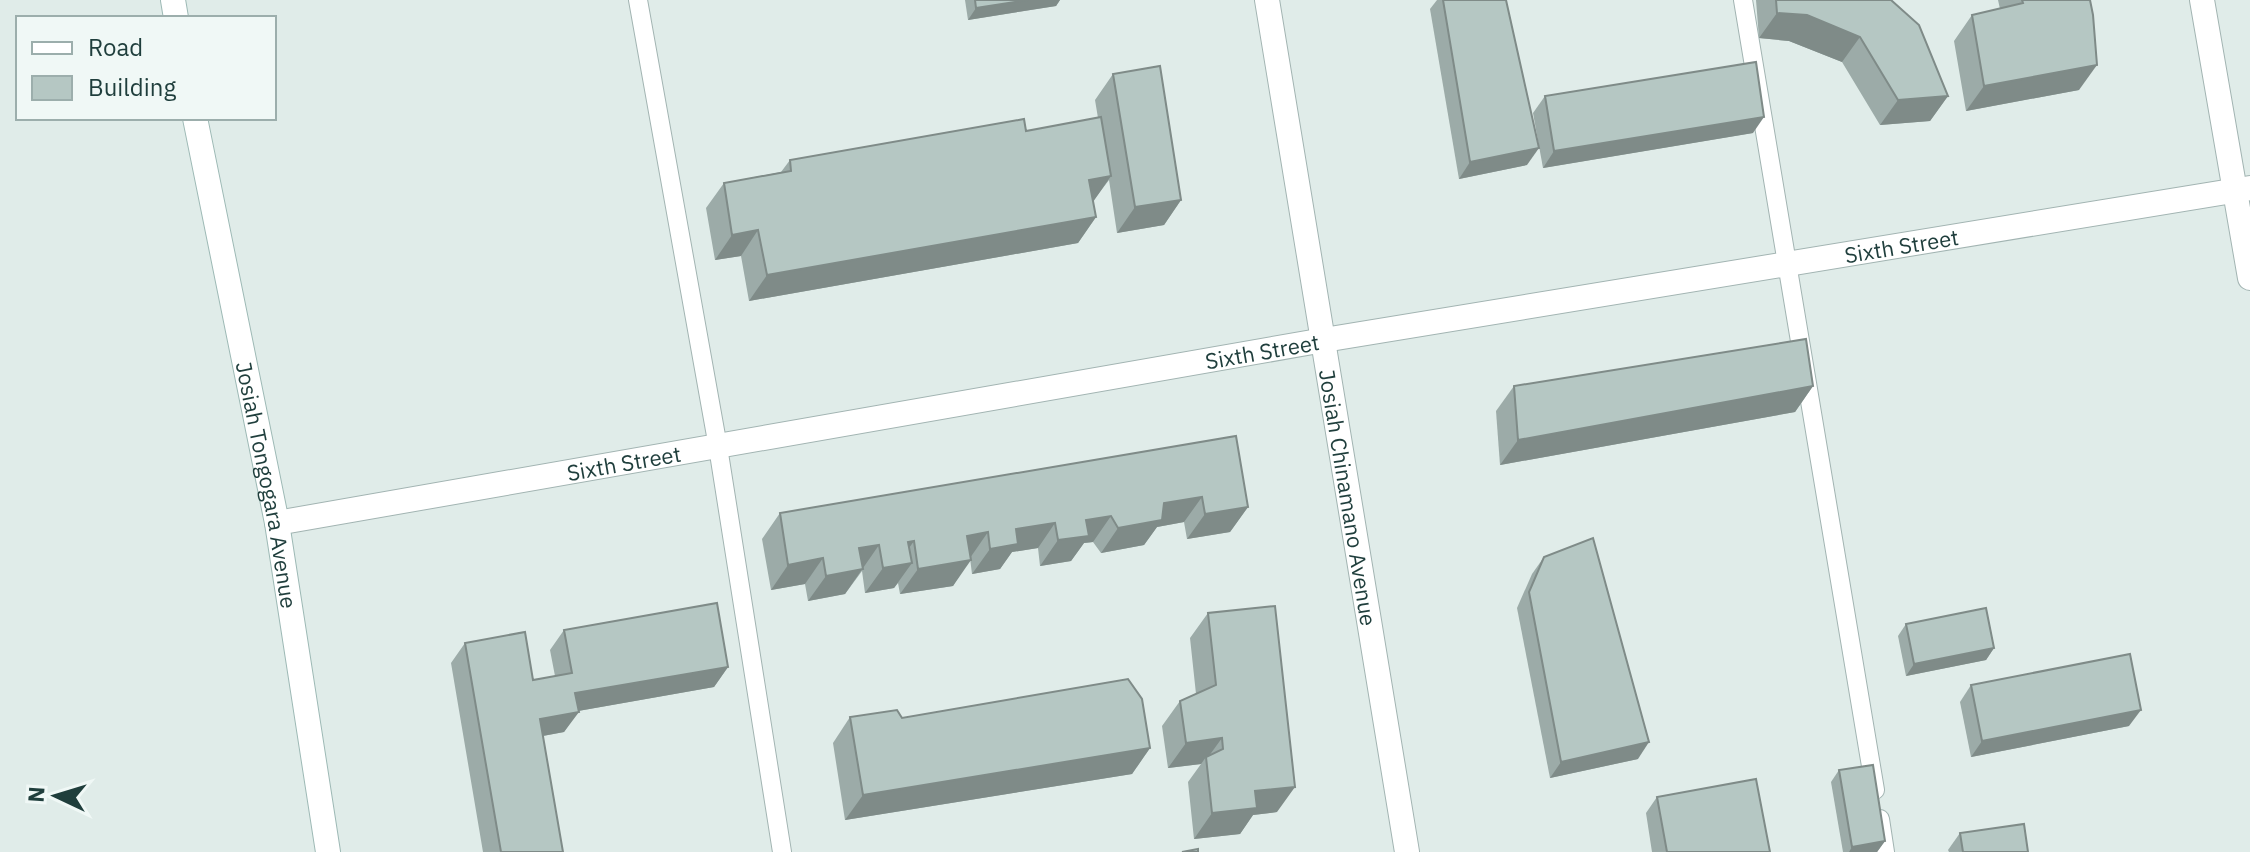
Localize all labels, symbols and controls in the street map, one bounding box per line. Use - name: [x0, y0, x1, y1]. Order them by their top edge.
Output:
- legend: [16, 16, 276, 120]
- text: Road: [88, 31, 143, 63]
- text: Building: [88, 71, 176, 103]
- street label: Sixth Street: [1842, 222, 1961, 269]
- street label: Sixth Street: [1203, 327, 1321, 375]
- street label: Josiah Tongogara Avenue: [230, 359, 305, 610]
- street label: Josiah Chinamano Avenue: [1313, 367, 1384, 628]
- street label: Sixth Street: [564, 438, 683, 487]
- north arrow: [16, 756, 96, 836]
- text: N: [21, 786, 51, 804]

